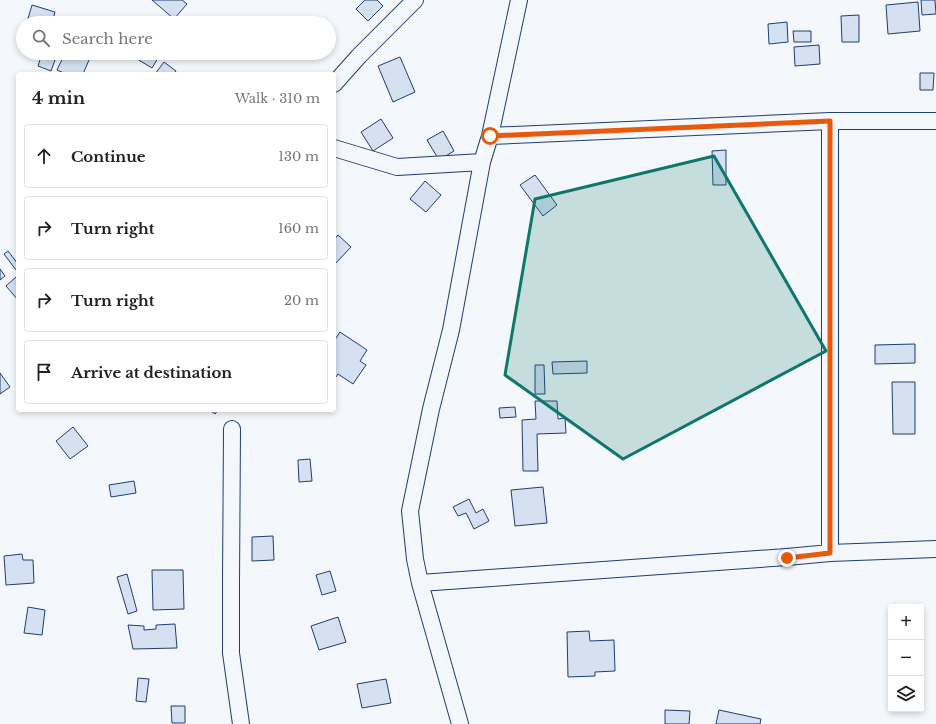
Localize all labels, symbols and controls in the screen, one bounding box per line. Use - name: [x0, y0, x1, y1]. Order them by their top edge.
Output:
- search box: [16, 16, 336, 60]
- icon: search: [30, 27, 52, 49]
- text: Search here: [62, 29, 153, 48]
- text: 4 min: [32, 88, 85, 109]
- text: Walk · 310 m: [235, 90, 320, 107]
- route start: [481, 127, 499, 145]
- icon: ahead: [33, 145, 55, 167]
- text: Continue: [71, 147, 146, 166]
- text: 130 m: [278, 148, 319, 165]
- icon: right: [33, 217, 55, 239]
- text: Turn right: [71, 219, 154, 238]
- text: 160 m: [278, 220, 319, 237]
- icon: right: [33, 289, 55, 311]
- text: Turn right: [71, 291, 154, 310]
- text: 20 m: [284, 292, 319, 309]
- icon: arrive: [33, 361, 55, 383]
- text: Arrive at destination: [71, 363, 232, 382]
- route end: [778, 549, 796, 567]
- map controls: [888, 604, 924, 712]
- button: +: [888, 604, 924, 640]
- button: −: [888, 640, 924, 676]
- button: layers: [888, 676, 924, 712]

